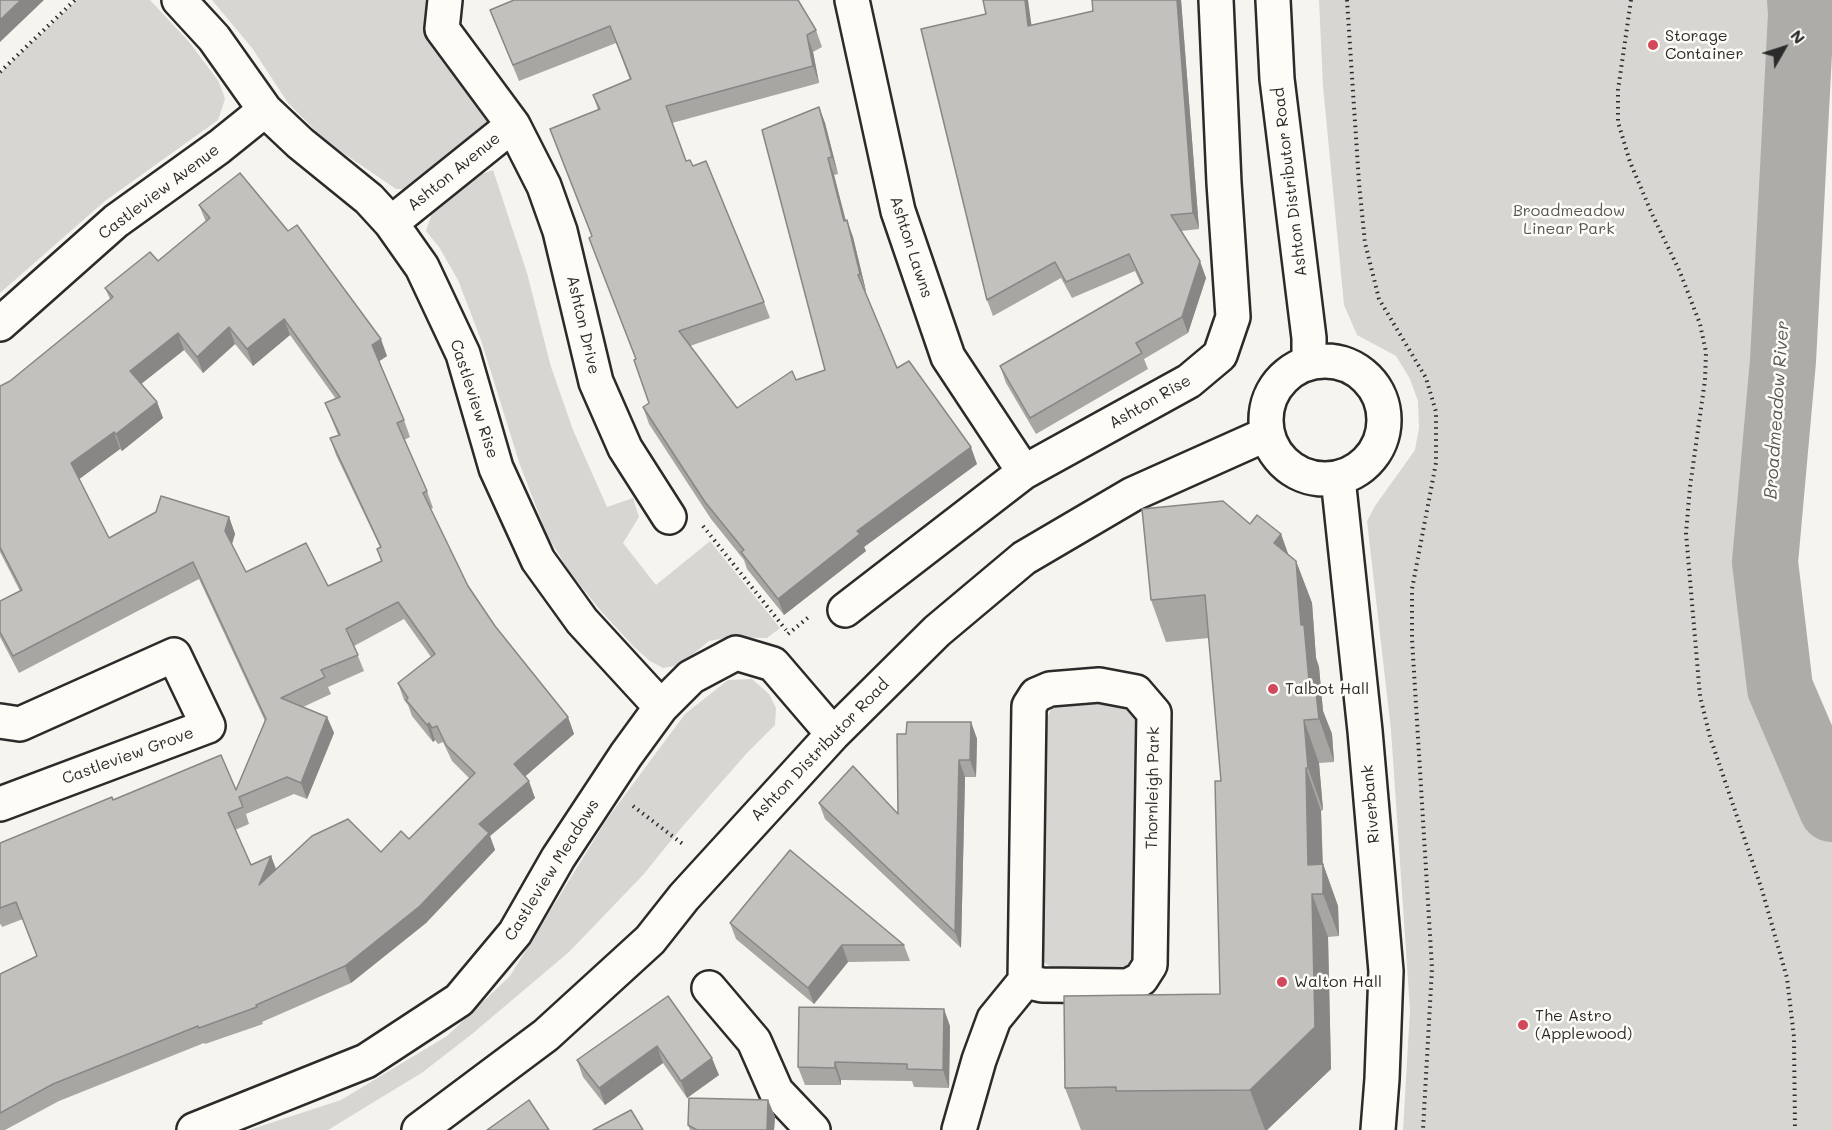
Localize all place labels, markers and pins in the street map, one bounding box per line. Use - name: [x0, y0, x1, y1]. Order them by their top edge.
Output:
- place label: Storage Container: [1665, 26, 1743, 64]
- marker: Storage Container: [1646, 38, 1660, 52]
- place label: Talbot Hall: [1285, 679, 1369, 699]
- marker: Talbot Hall: [1266, 682, 1280, 696]
- place label: Walton Hall: [1294, 972, 1382, 992]
- marker: Walton Hall: [1275, 975, 1289, 989]
- place label: The Astro (Applewood): [1535, 1006, 1632, 1044]
- marker: The Astro (Applewood): [1516, 1018, 1530, 1032]

